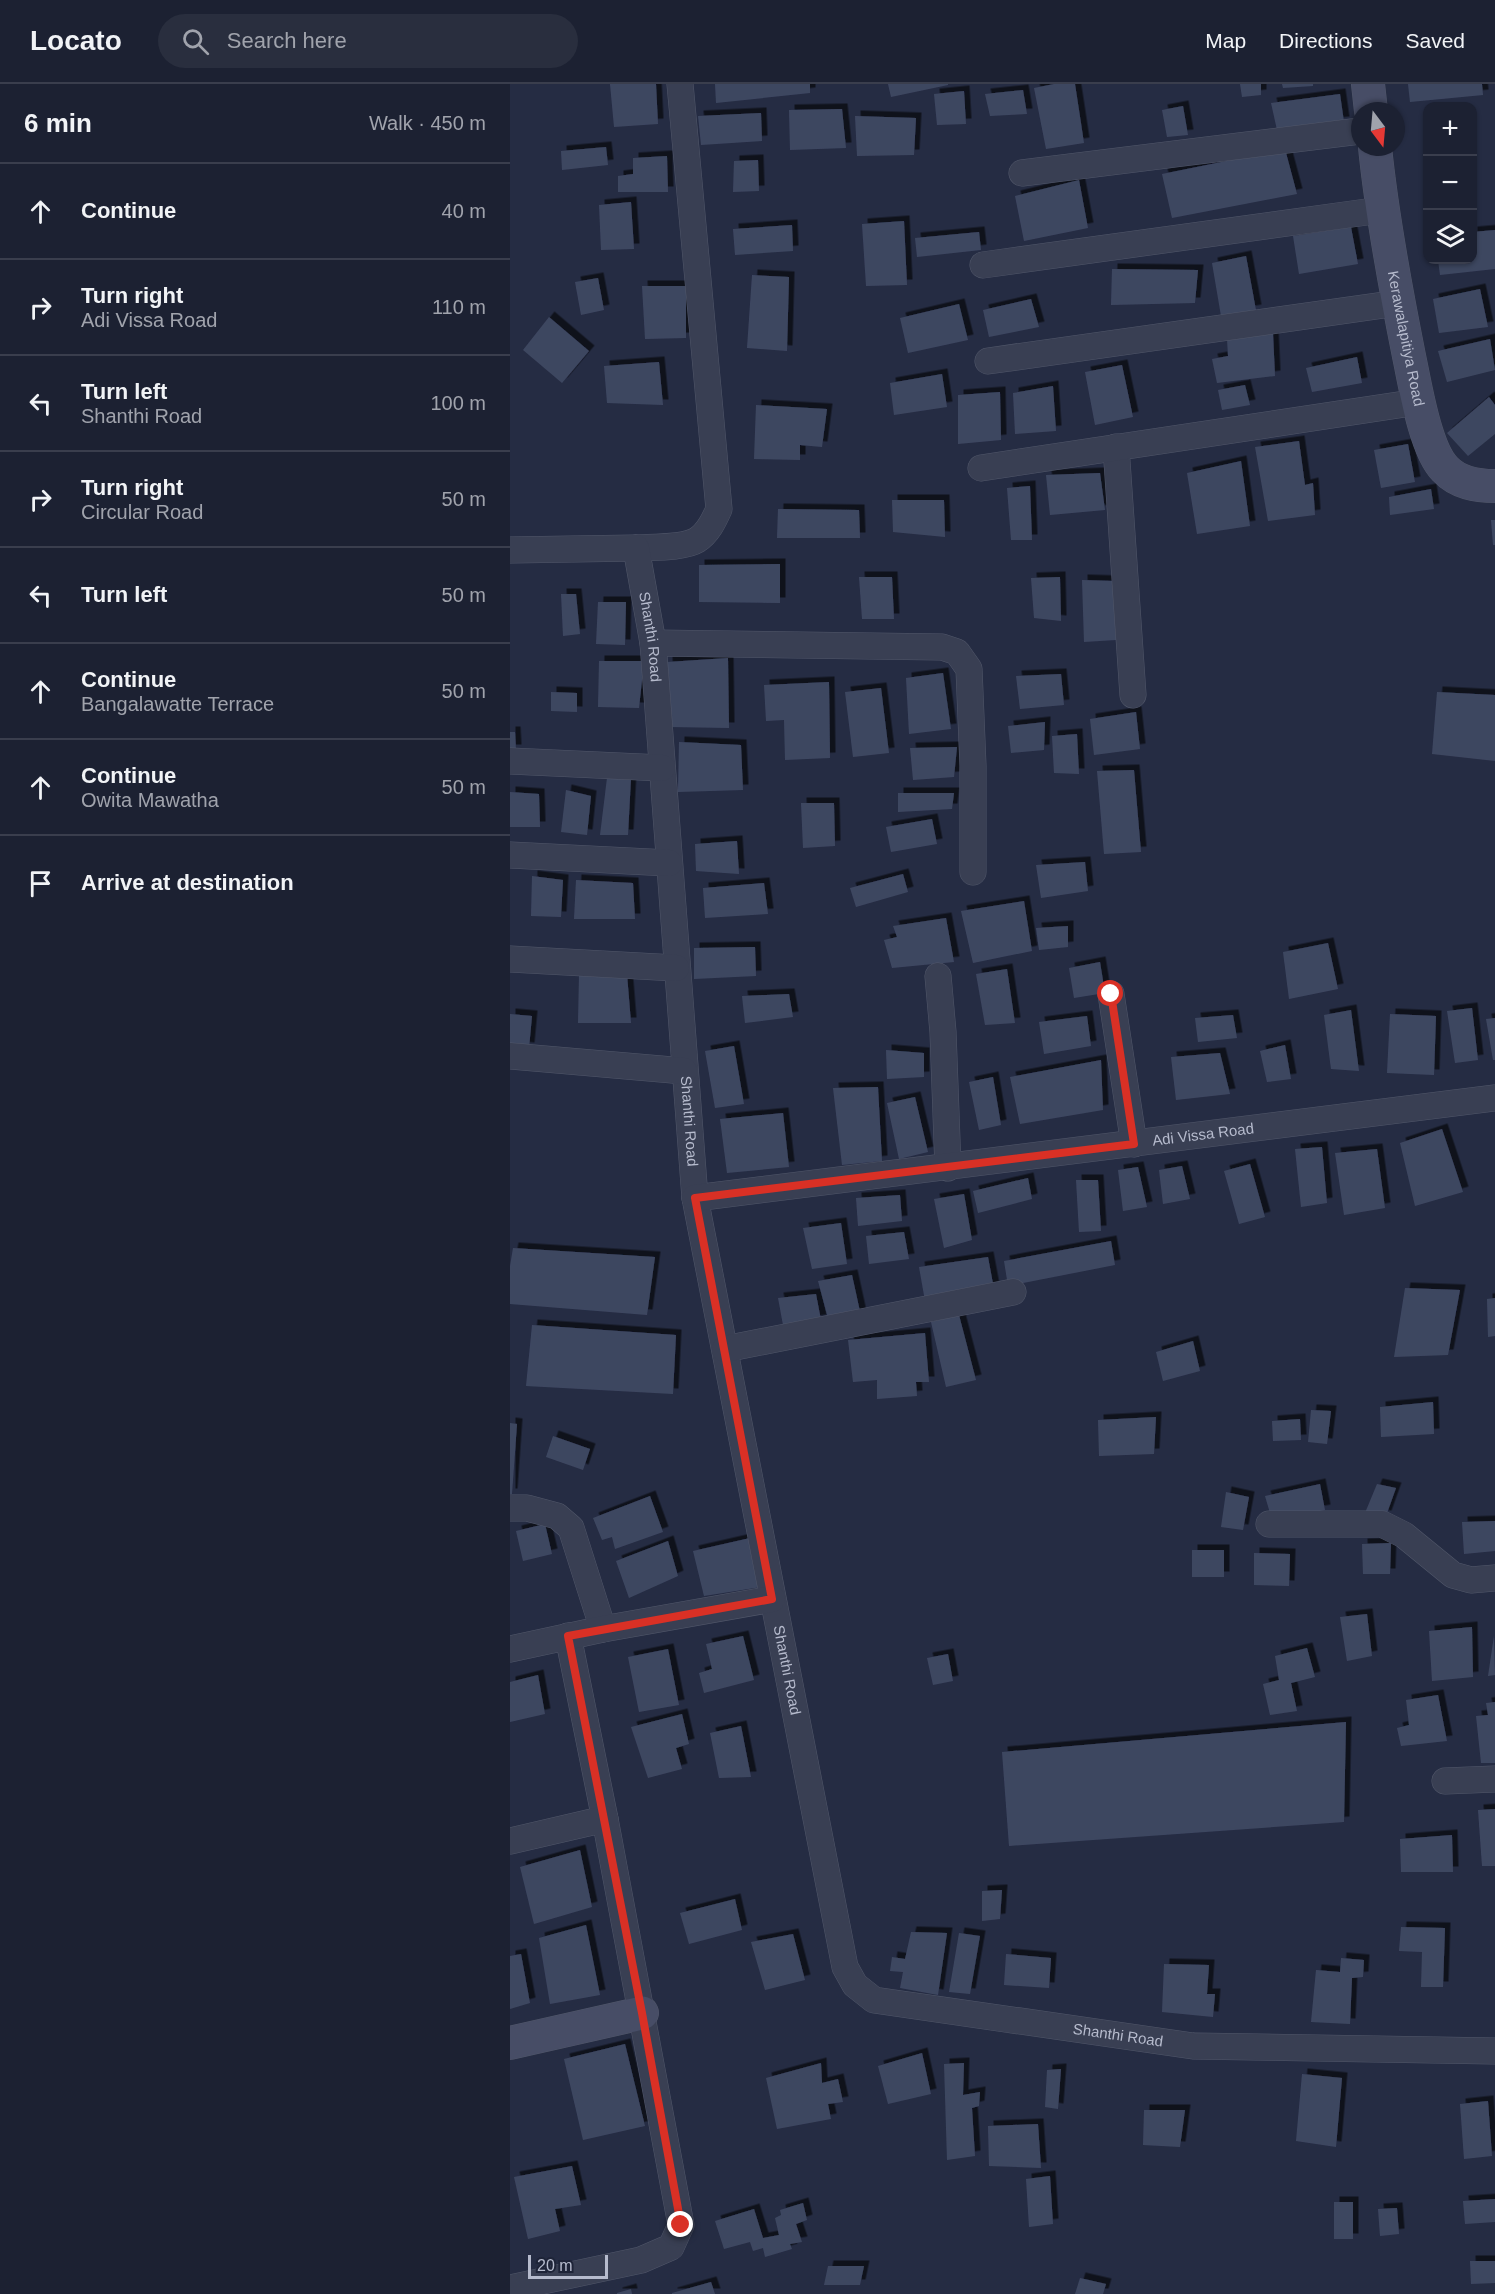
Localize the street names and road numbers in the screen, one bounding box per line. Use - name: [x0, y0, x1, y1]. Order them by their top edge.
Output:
- street label: Kerawalapitiya Road: [1385, 269, 1428, 408]
- street label: Shanthi Road: [636, 590, 665, 682]
- street label: Shanthi Road: [678, 1075, 702, 1167]
- street label: Adi Vissa Road: [1151, 1119, 1255, 1149]
- street label: Shanthi Road: [771, 1624, 805, 1716]
- street label: Shanthi Road: [1072, 2020, 1164, 2050]

